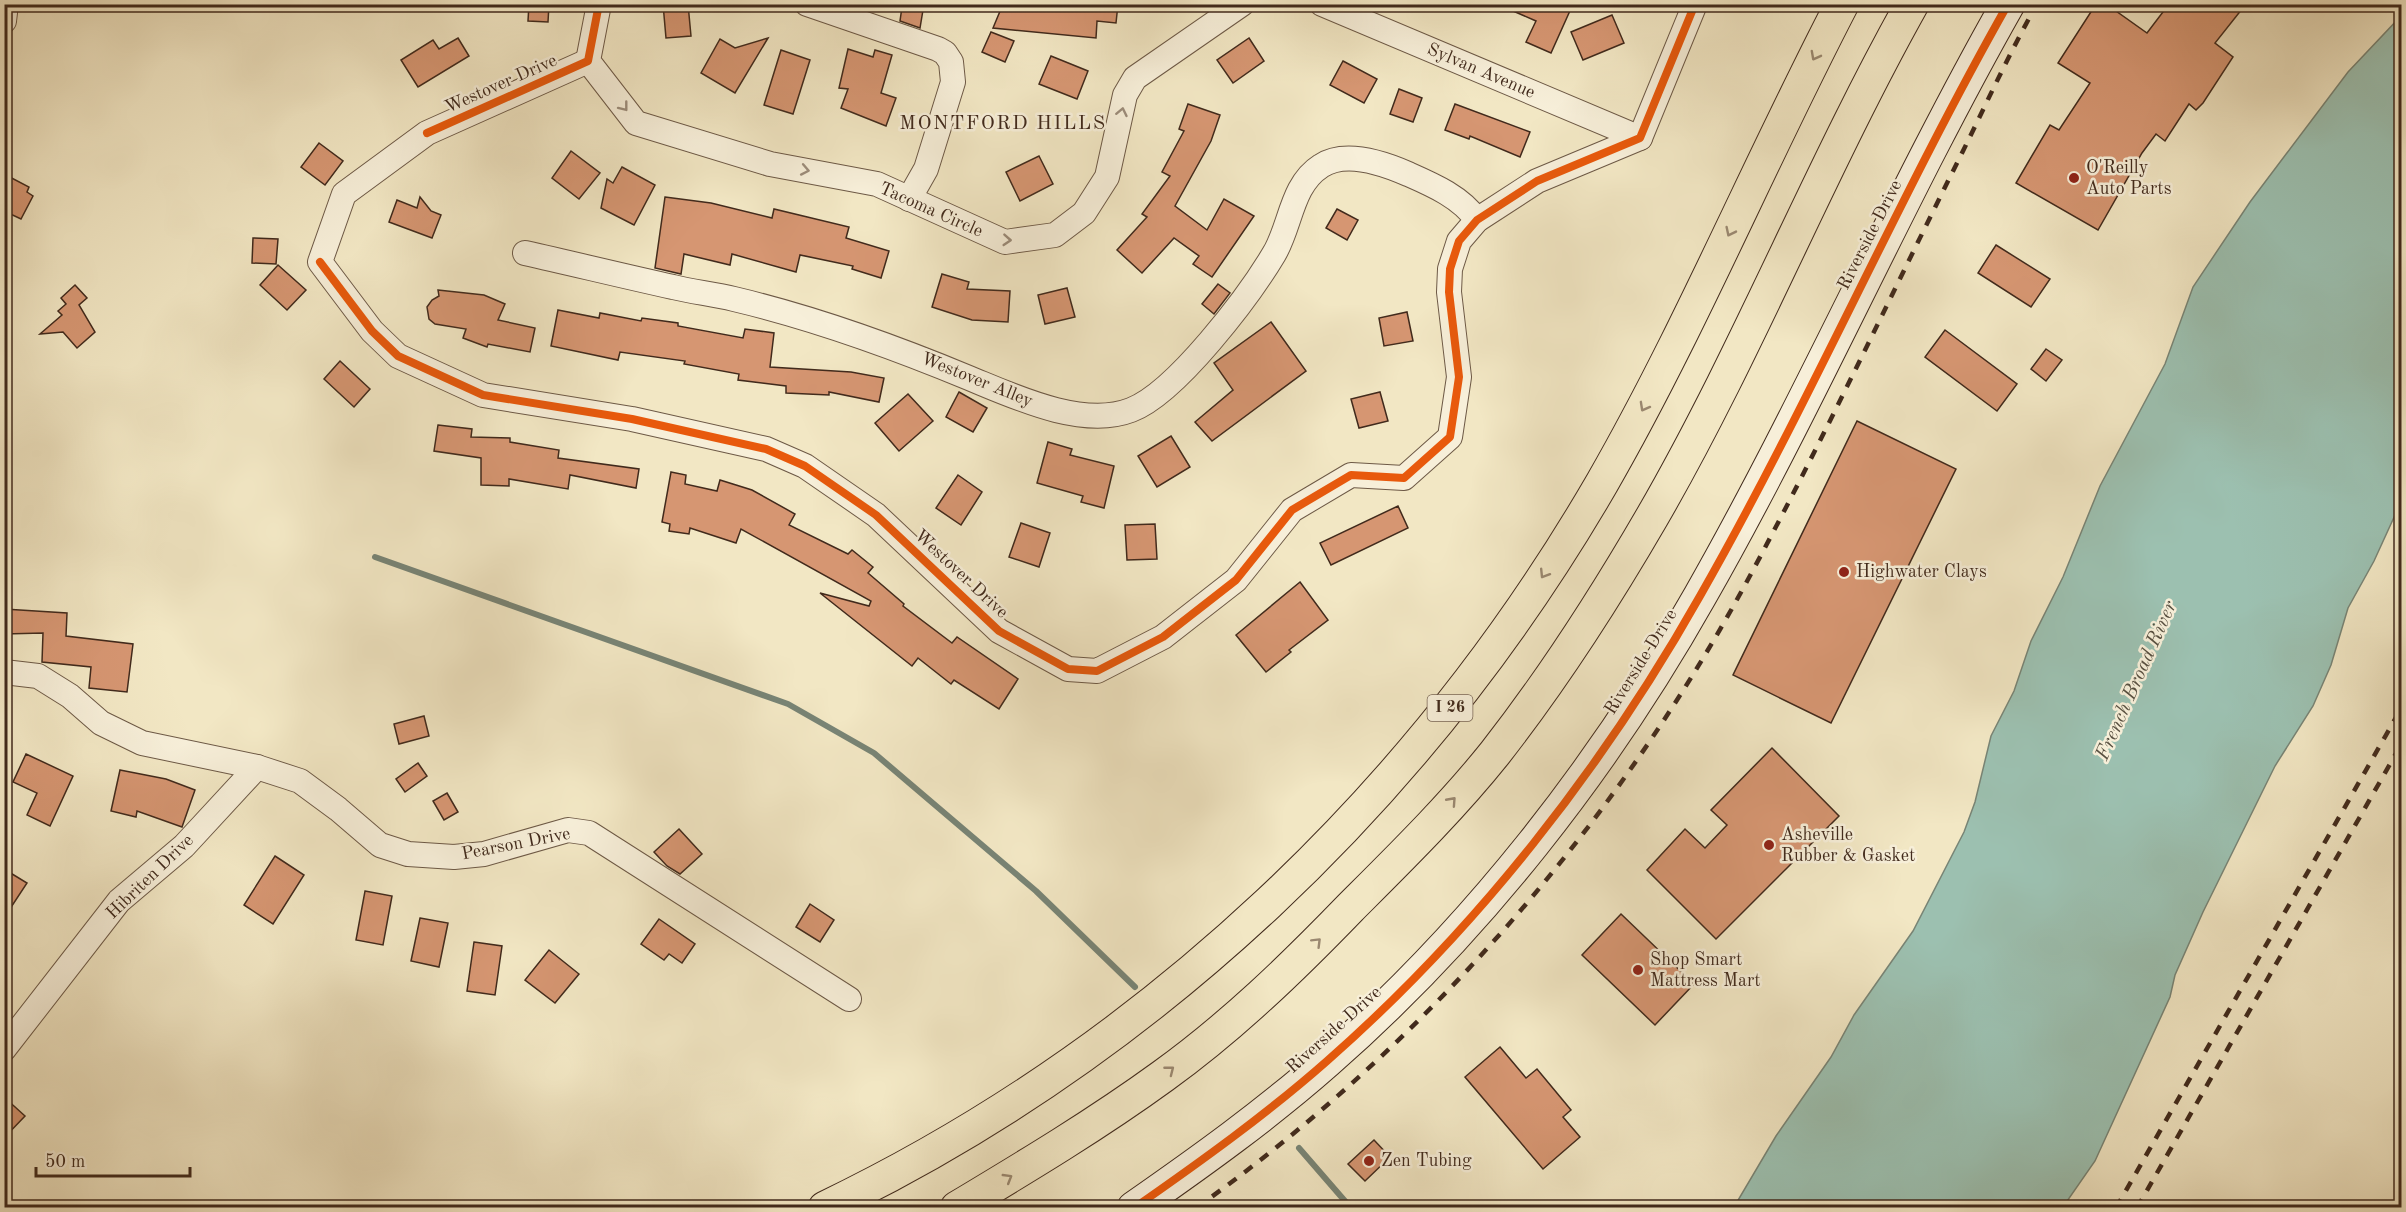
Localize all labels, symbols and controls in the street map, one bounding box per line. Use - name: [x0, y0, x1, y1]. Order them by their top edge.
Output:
- street label: Sylvan Avenue: [1424, 40, 1538, 102]
- one-way arrow: [1811, 50, 1822, 61]
- street label: Westover Drive: [442, 51, 560, 117]
- one-way arrow: [617, 101, 628, 112]
- one-way arrow: [1114, 107, 1127, 117]
- district label: MONTFORD HILLS: [899, 114, 1107, 134]
- place label: O'Reilly Auto Parts: [2086, 159, 2172, 198]
- one-way arrow: [800, 163, 810, 176]
- marker: O'Reilly Auto Parts: [2067, 171, 2081, 185]
- street label: Riverside Drive: [1835, 177, 1905, 293]
- street label: Tacoma Circle: [877, 179, 985, 241]
- one-way arrow: [1725, 225, 1737, 236]
- one-way arrow: [1003, 233, 1012, 246]
- street label: Westover Alley: [919, 349, 1036, 411]
- one-way arrow: [1640, 401, 1651, 411]
- street label: Westover Drive: [911, 526, 1011, 622]
- place label: Highwater Clays: [1856, 563, 1987, 581]
- marker: Highwater Clays: [1837, 565, 1851, 579]
- one-way arrow: [1541, 568, 1552, 579]
- water label: French Broad River: [2092, 598, 2181, 765]
- street label: Riverside Drive: [1601, 606, 1681, 718]
- road number: I 26: [1428, 695, 1472, 721]
- one-way arrow: [1445, 797, 1456, 808]
- street label: Pearson Drive: [460, 825, 572, 863]
- place label: Asheville Rubber & Gasket: [1781, 826, 1915, 865]
- street label: Hibriten Drive: [103, 831, 197, 923]
- marker: Asheville Rubber & Gasket: [1762, 838, 1776, 852]
- one-way arrow: [1310, 939, 1321, 949]
- place label: Shop Smart Mattress Mart: [1650, 951, 1761, 990]
- marker: Shop Smart Mattress Mart: [1631, 963, 1645, 977]
- street label: Riverside Drive: [1283, 983, 1385, 1077]
- one-way arrow: [1164, 1067, 1175, 1078]
- scale bar: [36, 1140, 190, 1178]
- place label: Zen Tubing: [1381, 1152, 1472, 1170]
- text: 50 m: [45, 1153, 85, 1171]
- marker: Zen Tubing: [1362, 1154, 1376, 1168]
- one-way arrow: [1002, 1173, 1012, 1185]

